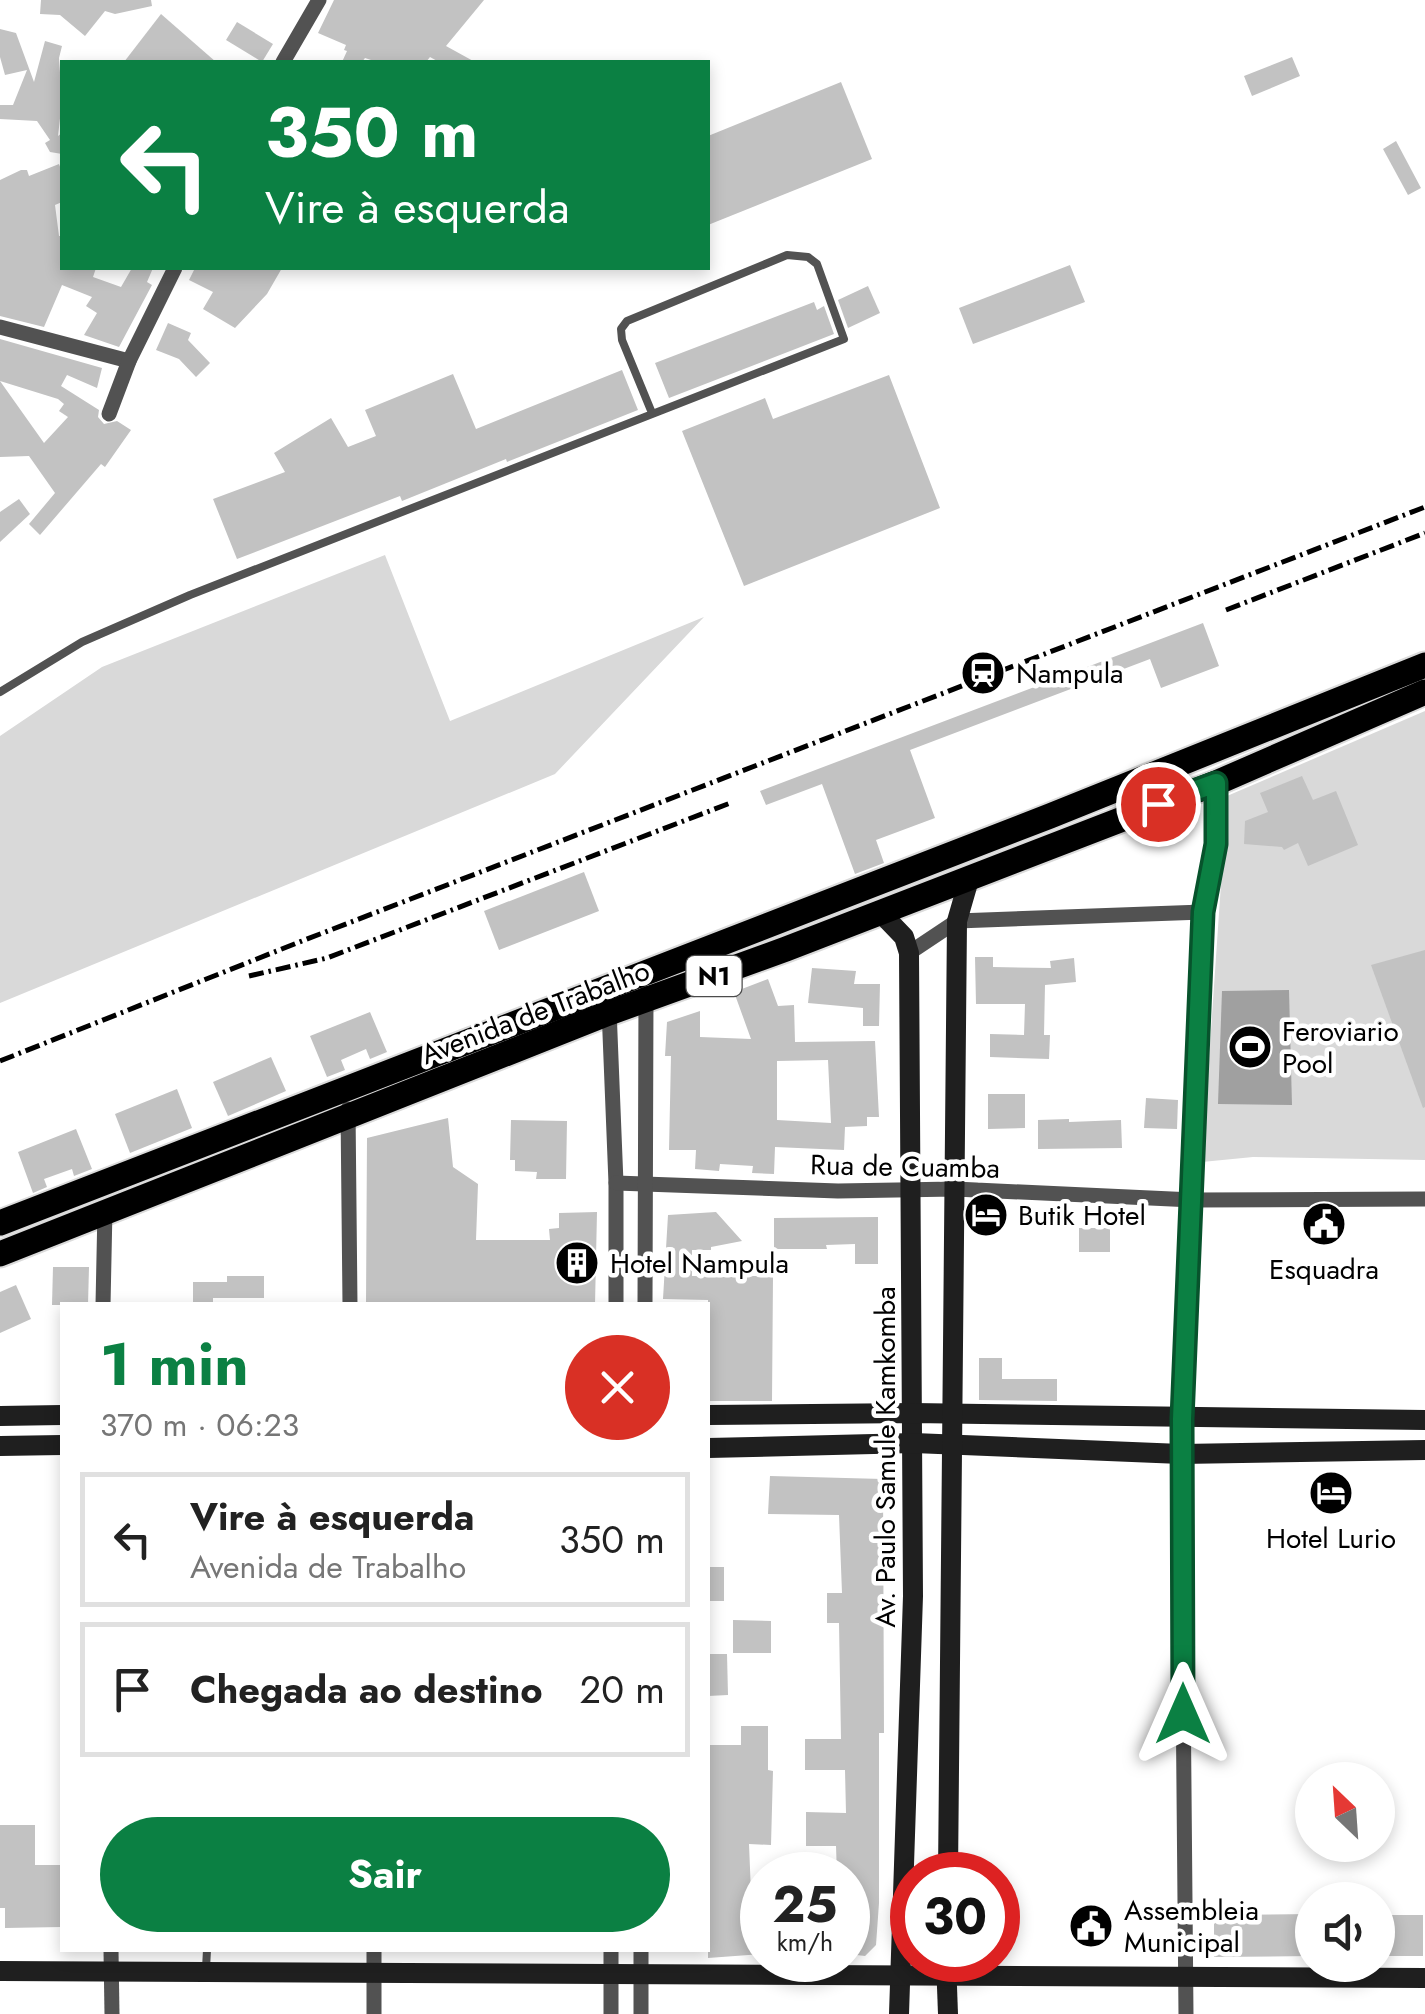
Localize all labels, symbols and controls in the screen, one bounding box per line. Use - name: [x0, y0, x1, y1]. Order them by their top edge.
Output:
- text: 350 m: [265, 82, 478, 183]
- icon: left: [100, 100, 230, 230]
- text: Vire à esquerda: [265, 175, 570, 240]
- station icon: Nampula: [960, 650, 1006, 696]
- place label: Nampula: [1016, 653, 1124, 694]
- pin: [1116, 762, 1201, 847]
- icon: arrive: [1131, 777, 1186, 832]
- street label: Avenida de Trabalho: [415, 950, 655, 1075]
- road number: N1: [686, 956, 742, 996]
- place label: Feroviario Pool: [1282, 1011, 1399, 1084]
- sports icon: Feroviario Pool: [1227, 1024, 1273, 1070]
- street label: Rua de Cuamba: [810, 1144, 1000, 1189]
- hotel icon: Butik Hotel: [963, 1192, 1009, 1238]
- place label: Butik Hotel: [1018, 1195, 1146, 1236]
- public building icon: Esquadra: [1301, 1201, 1347, 1247]
- building icon: Hotel Nampula: [554, 1240, 600, 1286]
- place label: Hotel Nampula: [610, 1243, 789, 1284]
- place label: Esquadra: [1269, 1249, 1379, 1290]
- street label: Av. Paulo Samule Kamkomba: [865, 1286, 906, 1628]
- text: 1 min: [100, 1321, 249, 1408]
- button: close: [565, 1335, 670, 1440]
- text: 370 m · 06:23: [100, 1402, 299, 1448]
- hotel icon: Hotel Lurio: [1308, 1470, 1354, 1516]
- text: Vire à esquerda: [190, 1489, 474, 1544]
- icon: left: [105, 1512, 160, 1567]
- text: 350 m: [559, 1512, 665, 1567]
- place label: Hotel Lurio: [1266, 1518, 1396, 1559]
- text: Avenida de Trabalho: [190, 1544, 466, 1590]
- icon: arrive: [105, 1662, 160, 1717]
- text: Chegada ao destino: [190, 1662, 543, 1717]
- text: 20 m: [580, 1662, 665, 1717]
- position arrow: [1131, 1662, 1235, 1766]
- north arrow: [1295, 1762, 1395, 1862]
- map controls: [1295, 1762, 1395, 1982]
- button: Sair: [100, 1817, 670, 1932]
- speed limit sign: 30: [890, 1852, 1020, 1982]
- text: 25: [772, 1868, 838, 1941]
- button: sound: [1295, 1882, 1395, 1982]
- place label: Assembleia Municipal: [1124, 1890, 1259, 1963]
- public building icon: Assembleia Municipal: [1068, 1903, 1114, 1949]
- text: km/h: [777, 1924, 833, 1960]

